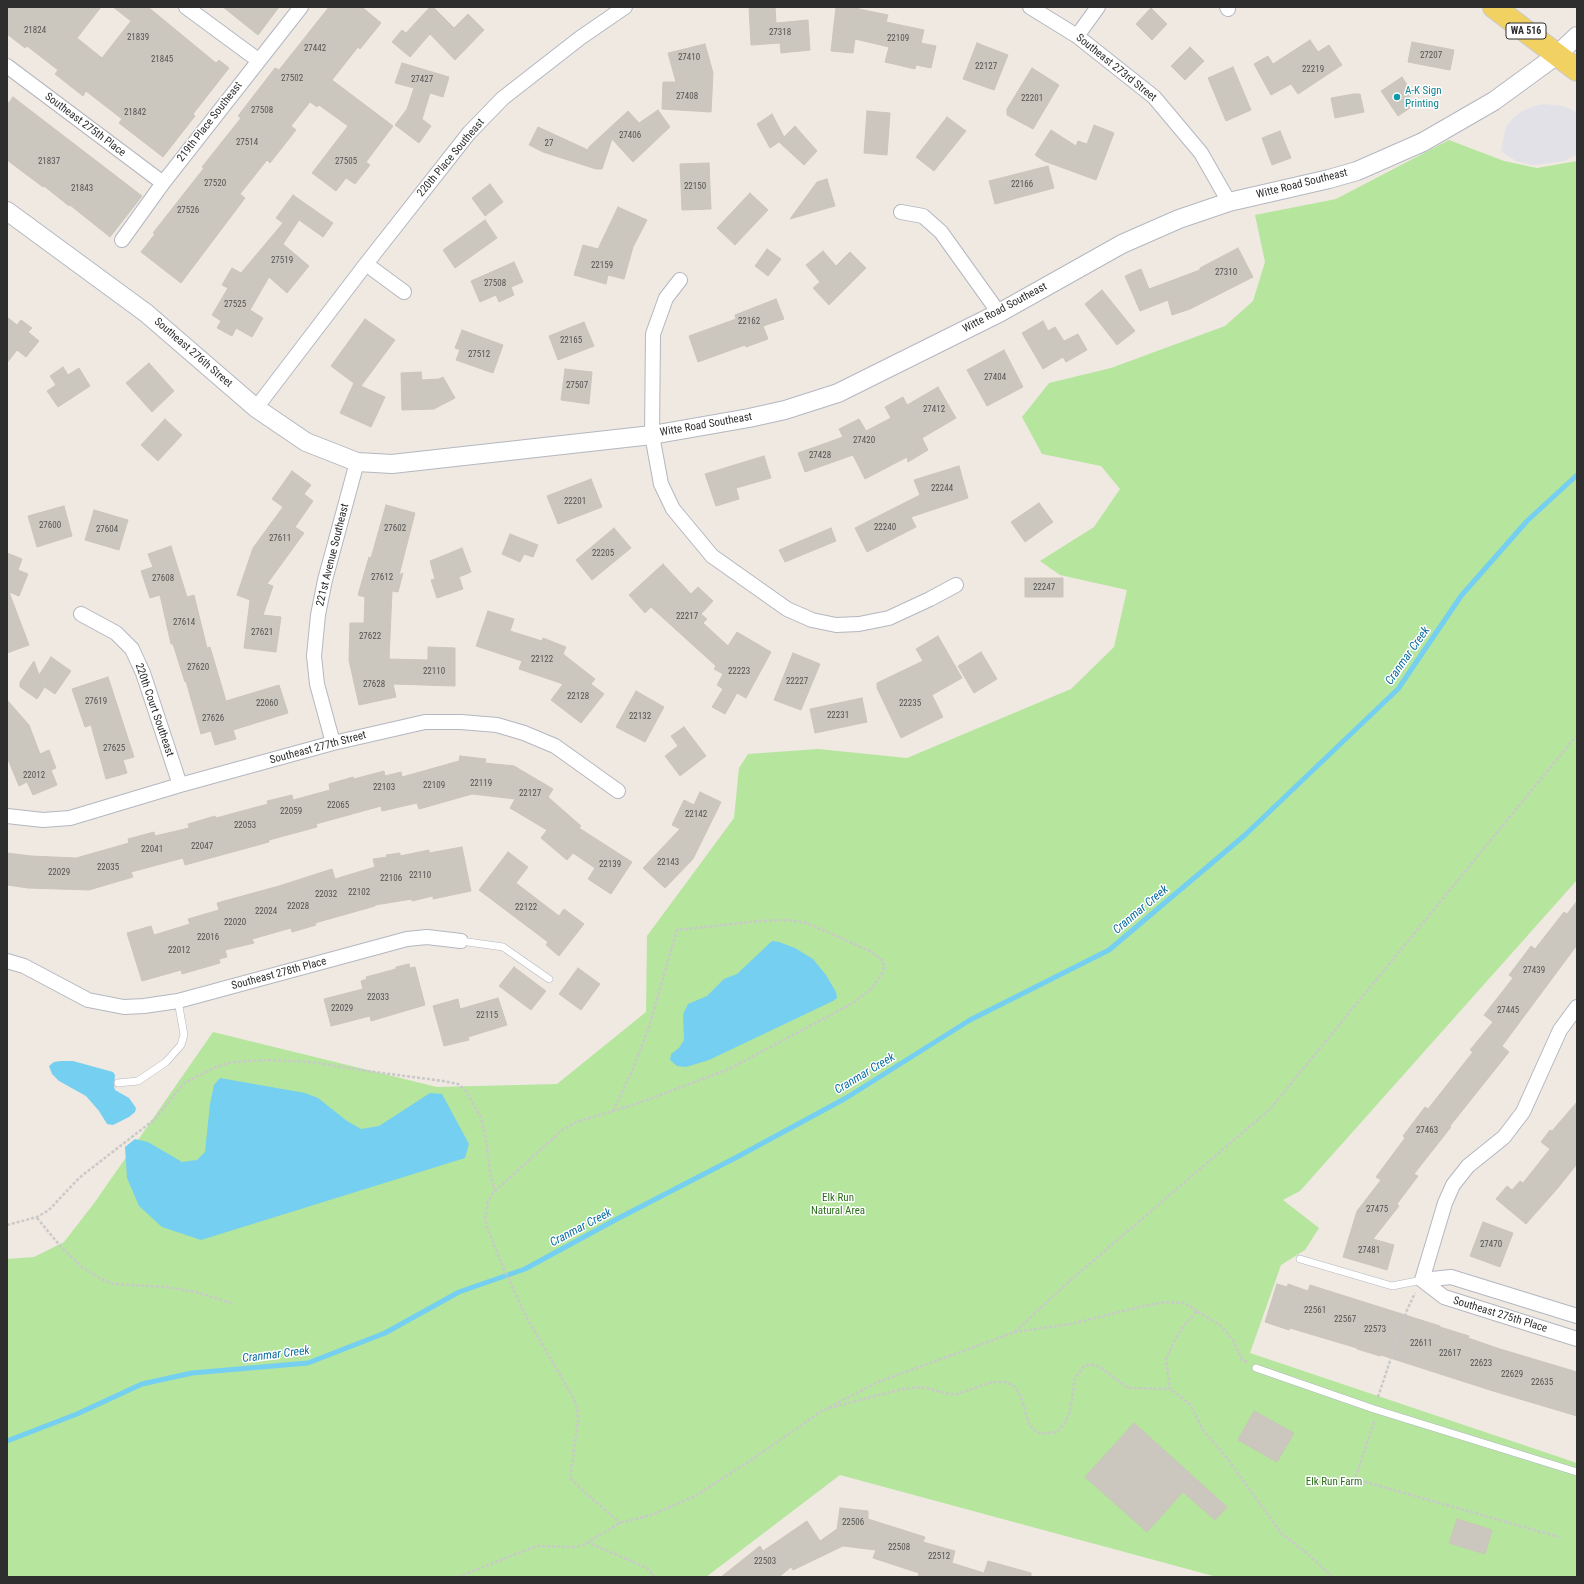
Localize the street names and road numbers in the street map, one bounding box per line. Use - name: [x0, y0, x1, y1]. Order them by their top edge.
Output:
- road number: WA 516: [1506, 23, 1546, 39]
- street label: Southeast 273rd Street: [1073, 32, 1159, 104]
- street label: 219th Place Southeast: [175, 79, 245, 165]
- street label: Southeast 275th Place: [42, 90, 128, 160]
- street label: 220th Place Southeast: [414, 116, 488, 200]
- street label: Witte Road Southeast: [1255, 166, 1349, 202]
- street label: Witte Road Southeast: [961, 280, 1049, 336]
- street label: Southeast 276th Street: [151, 315, 235, 391]
- street label: Witte Road Southeast: [659, 410, 753, 440]
- street label: 221st Avenue Southeast: [314, 502, 352, 608]
- street label: 220th Court Southeast: [132, 662, 176, 758]
- street label: Southeast 277th Street: [268, 729, 368, 767]
- street label: Southeast 278th Place: [230, 955, 328, 993]
- street label: Southeast 275th Place: [1451, 1294, 1549, 1336]

